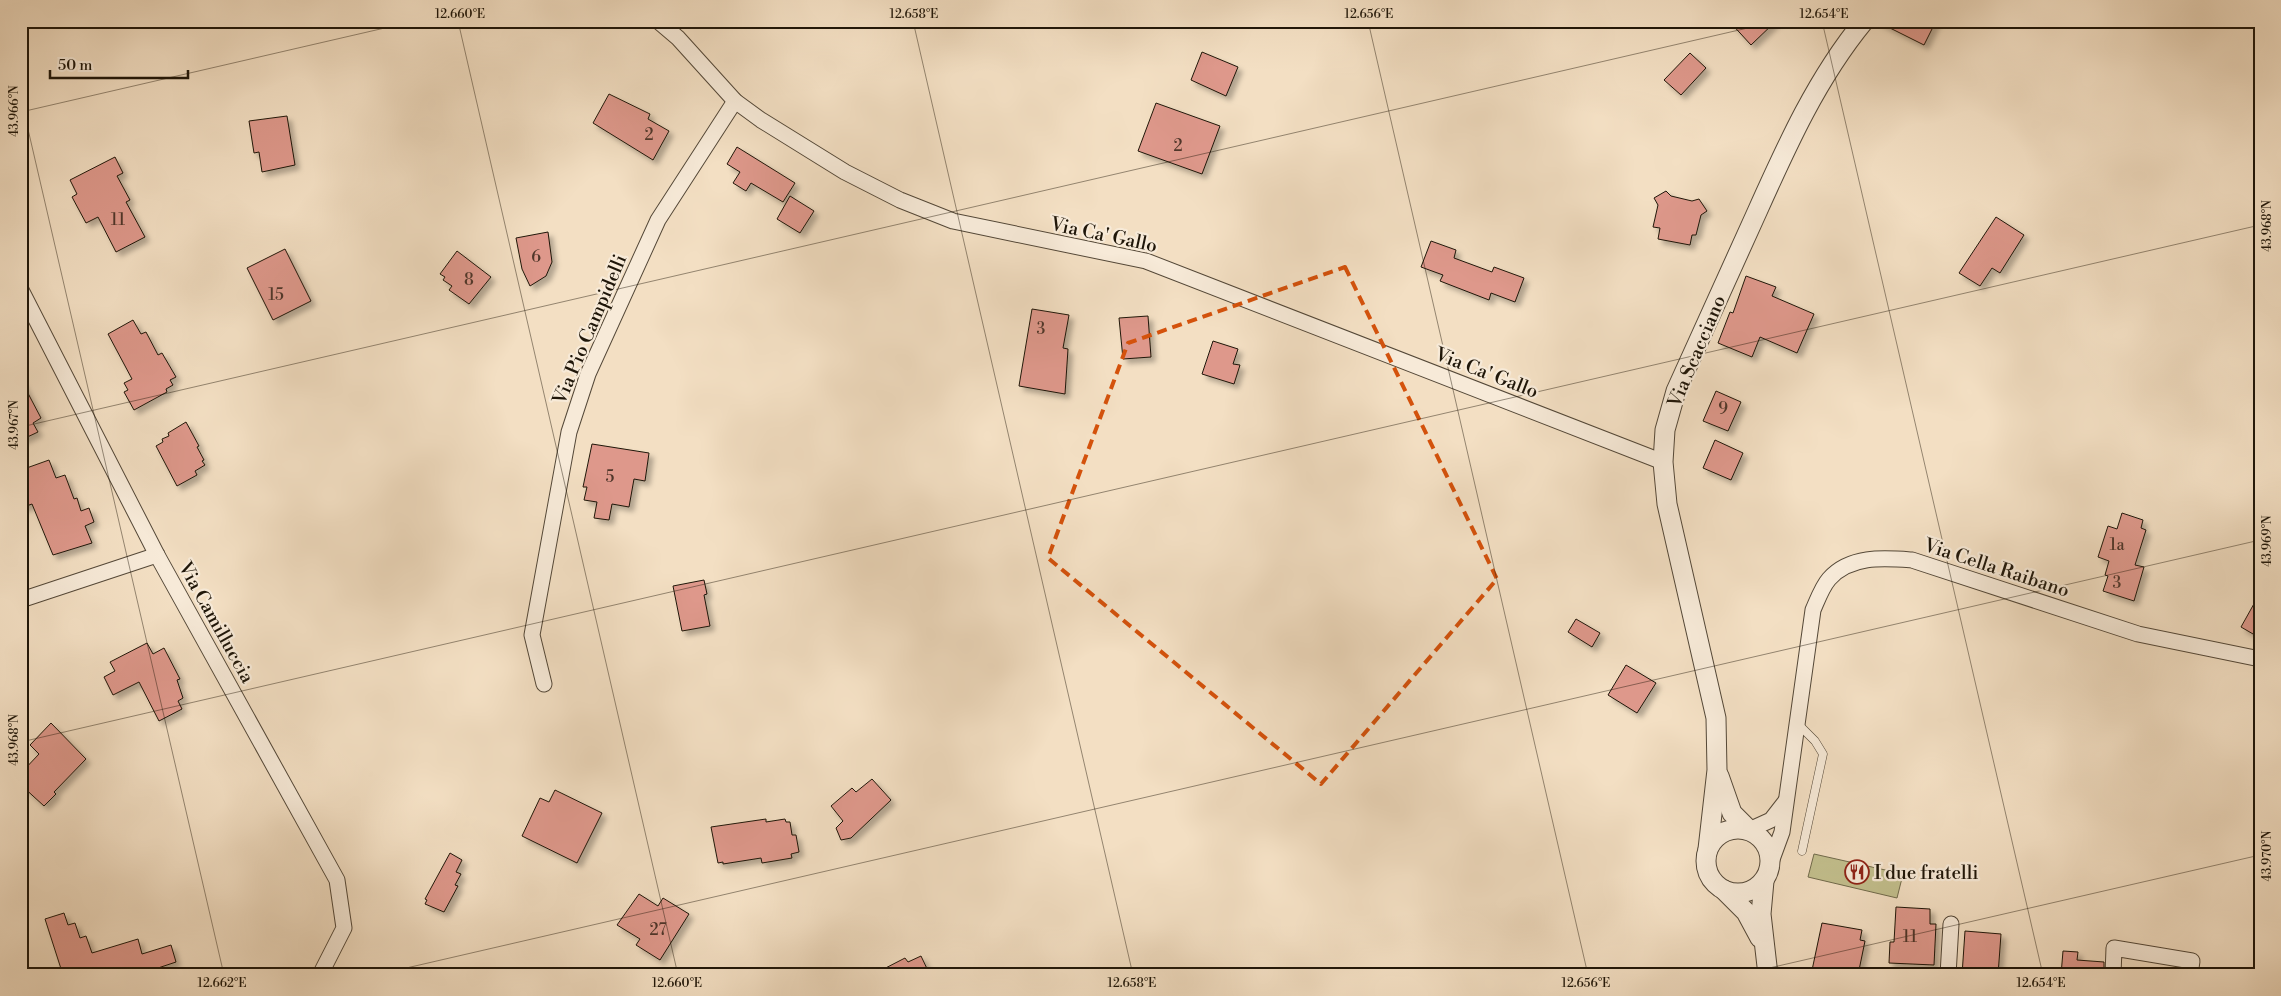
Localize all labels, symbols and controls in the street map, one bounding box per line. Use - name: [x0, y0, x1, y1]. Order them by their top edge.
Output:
- text: 12.660°E: [435, 7, 485, 22]
- text: 12.658°E: [890, 7, 938, 22]
- text: 12.656°E: [1345, 7, 1393, 22]
- text: 12.654°E: [1800, 7, 1848, 22]
- scale bar: [50, 48, 188, 80]
- text: 50 m: [58, 56, 92, 75]
- text: 43.966°N: [7, 85, 22, 137]
- house number: 2: [644, 125, 654, 145]
- house number: 2: [1173, 136, 1183, 156]
- text: 43.968°N: [2260, 200, 2275, 252]
- house number: 11: [111, 210, 125, 230]
- street label: Via Ca' Gallo: [1047, 212, 1159, 258]
- house number: 6: [531, 247, 541, 267]
- street label: Via Pio Campidelli: [547, 251, 632, 409]
- house number: 8: [464, 270, 474, 290]
- house number: 15: [268, 285, 284, 305]
- street label: Via Scacciano: [1662, 292, 1731, 412]
- house number: 3: [1037, 319, 1046, 339]
- street label: Via Ca' Gallo: [1431, 342, 1542, 404]
- house number: 9: [1718, 399, 1728, 419]
- text: 43.967°N: [7, 400, 22, 450]
- house number: 5: [606, 467, 615, 487]
- text: 43.969°N: [2260, 515, 2275, 567]
- street label: Via Cella Raibano: [1920, 533, 2073, 603]
- house number: 1a: [2110, 535, 2125, 555]
- street label: Via Camilluccia: [172, 557, 260, 688]
- house number: 3: [2113, 573, 2122, 593]
- text: 43.968°N: [7, 714, 22, 766]
- text: 43.970°N: [2260, 831, 2275, 881]
- restaurant icon: I due fratelli: [1844, 859, 1870, 885]
- place label: I due fratelli: [1874, 861, 1979, 885]
- house number: 27: [649, 920, 667, 940]
- house number: 11: [1903, 927, 1917, 947]
- text: 12.662°E: [198, 976, 247, 991]
- text: 12.660°E: [652, 976, 702, 991]
- text: 12.658°E: [1108, 976, 1156, 991]
- text: 12.656°E: [1562, 976, 1610, 991]
- text: 12.654°E: [2017, 976, 2065, 991]

